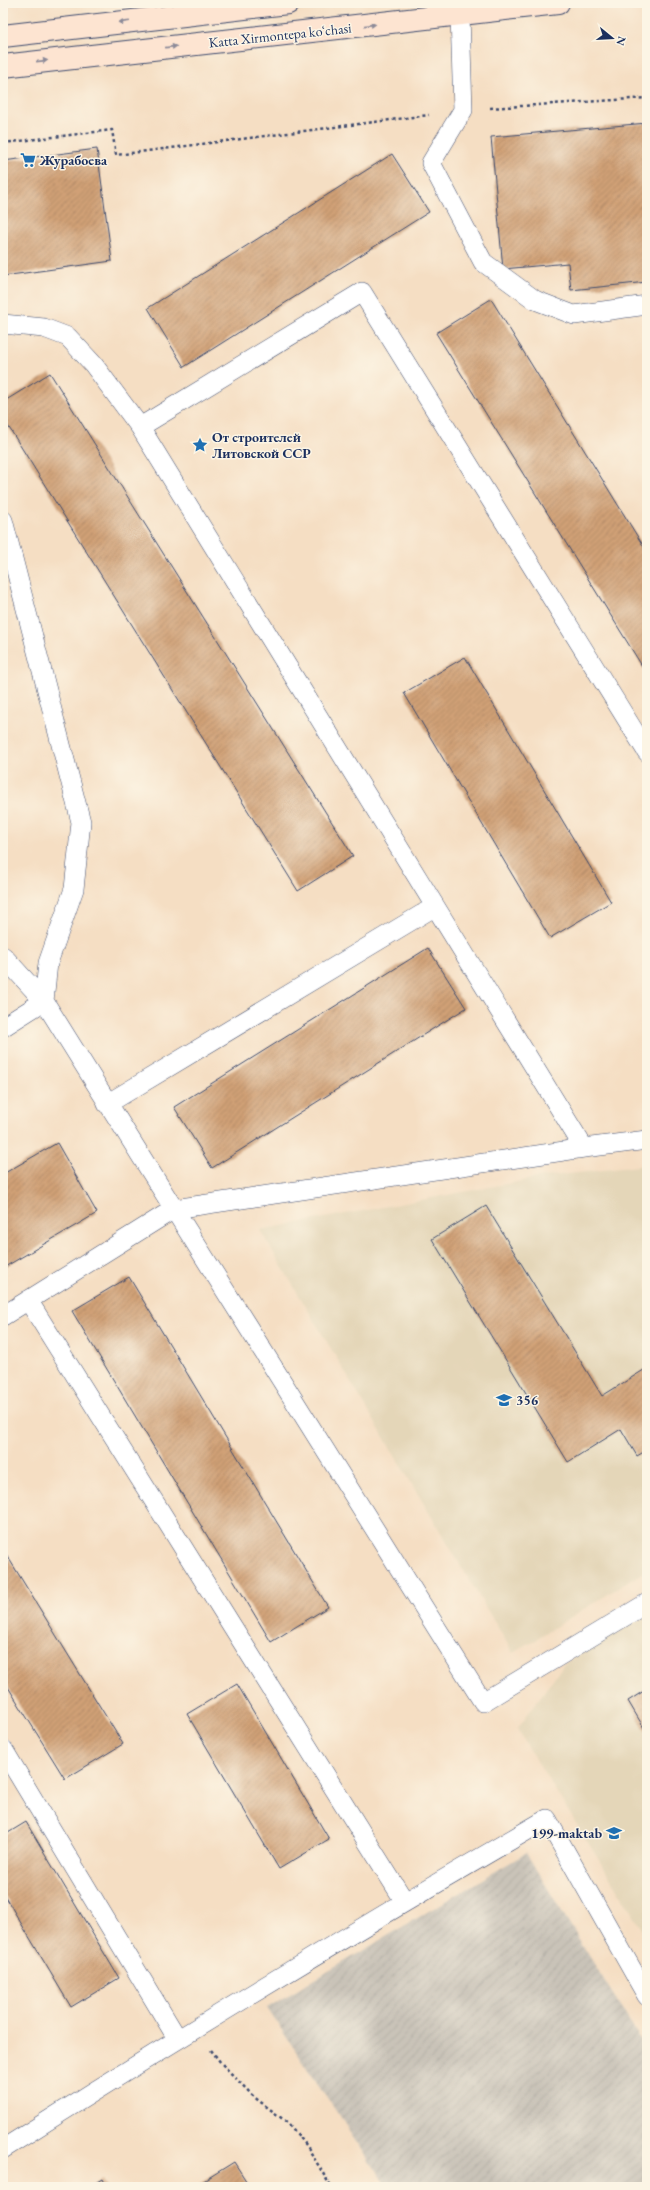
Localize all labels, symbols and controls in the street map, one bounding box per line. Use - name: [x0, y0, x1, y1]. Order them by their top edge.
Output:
- street label: Katta Xirmontepa koʻchasi: [208, 18, 353, 51]
- north arrow: [592, 18, 632, 58]
- one-way arrow: [118, 19, 130, 25]
- one-way arrow: [364, 22, 376, 28]
- text: N: [613, 35, 630, 48]
- one-way arrow: [165, 44, 177, 50]
- one-way arrow: [36, 58, 48, 65]
- supermarket icon: Журабоева: [19, 151, 37, 169]
- place label: Журабоева: [39, 151, 108, 169]
- place label: От строителей Литовской ССР: [212, 428, 311, 462]
- place icon: От строителей Литовской ССР: [191, 436, 209, 454]
- school or university icon: 356: [495, 1391, 513, 1409]
- place label: 356: [516, 1391, 539, 1409]
- place label: 199-maktab: [531, 1824, 602, 1842]
- school or university icon: 199-maktab: [605, 1824, 623, 1842]

